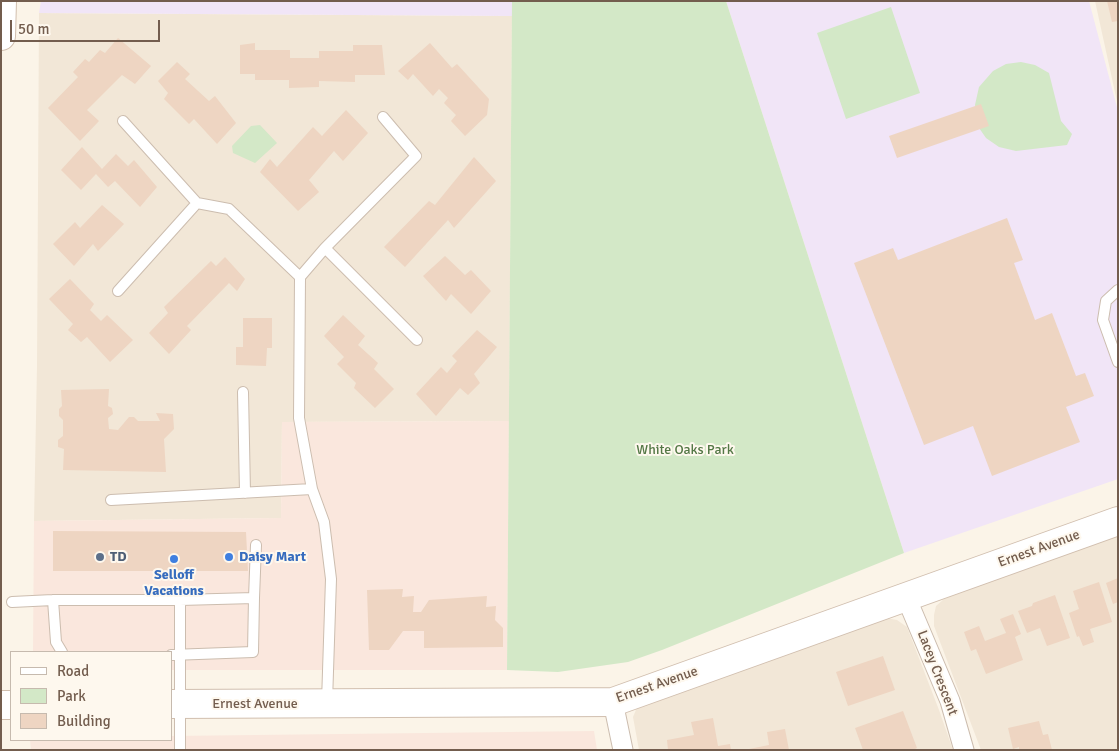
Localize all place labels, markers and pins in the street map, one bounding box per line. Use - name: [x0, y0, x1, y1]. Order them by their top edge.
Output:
- place label: TD: [110, 549, 126, 565]
- place label: Daisy Mart: [239, 549, 306, 565]
- marker: TD: [94, 551, 106, 563]
- marker: Daisy Mart: [223, 551, 235, 563]
- marker: Selloff Vacations: [168, 553, 180, 565]
- place label: Selloff Vacations: [144, 567, 204, 600]

